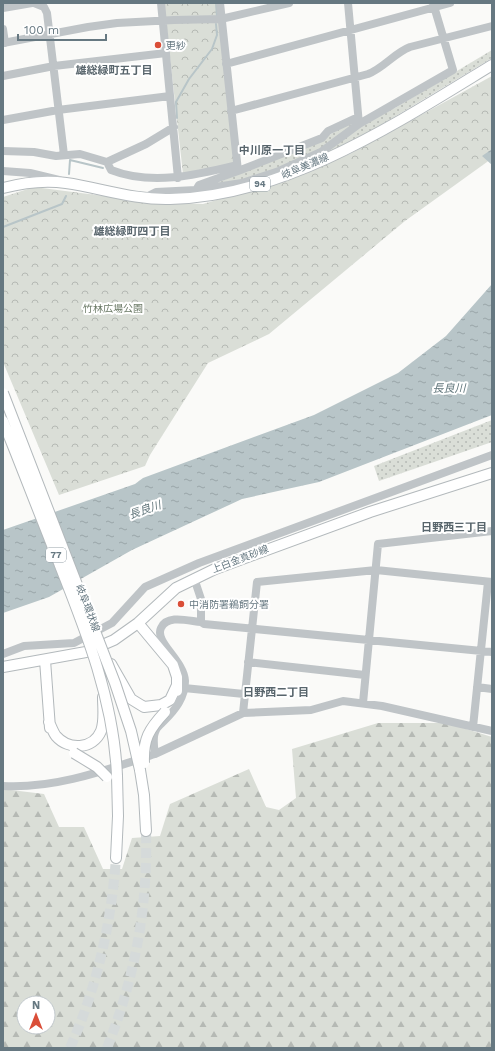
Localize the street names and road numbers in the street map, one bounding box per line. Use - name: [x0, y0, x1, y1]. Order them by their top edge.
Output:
- street label: 岐阜美濃線: [280, 151, 330, 181]
- road number: 94: [250, 177, 270, 191]
- street label: 上白金真砂線: [210, 543, 270, 575]
- road number: 77: [46, 548, 66, 562]
- street label: 岐阜環状線: [74, 583, 102, 633]

